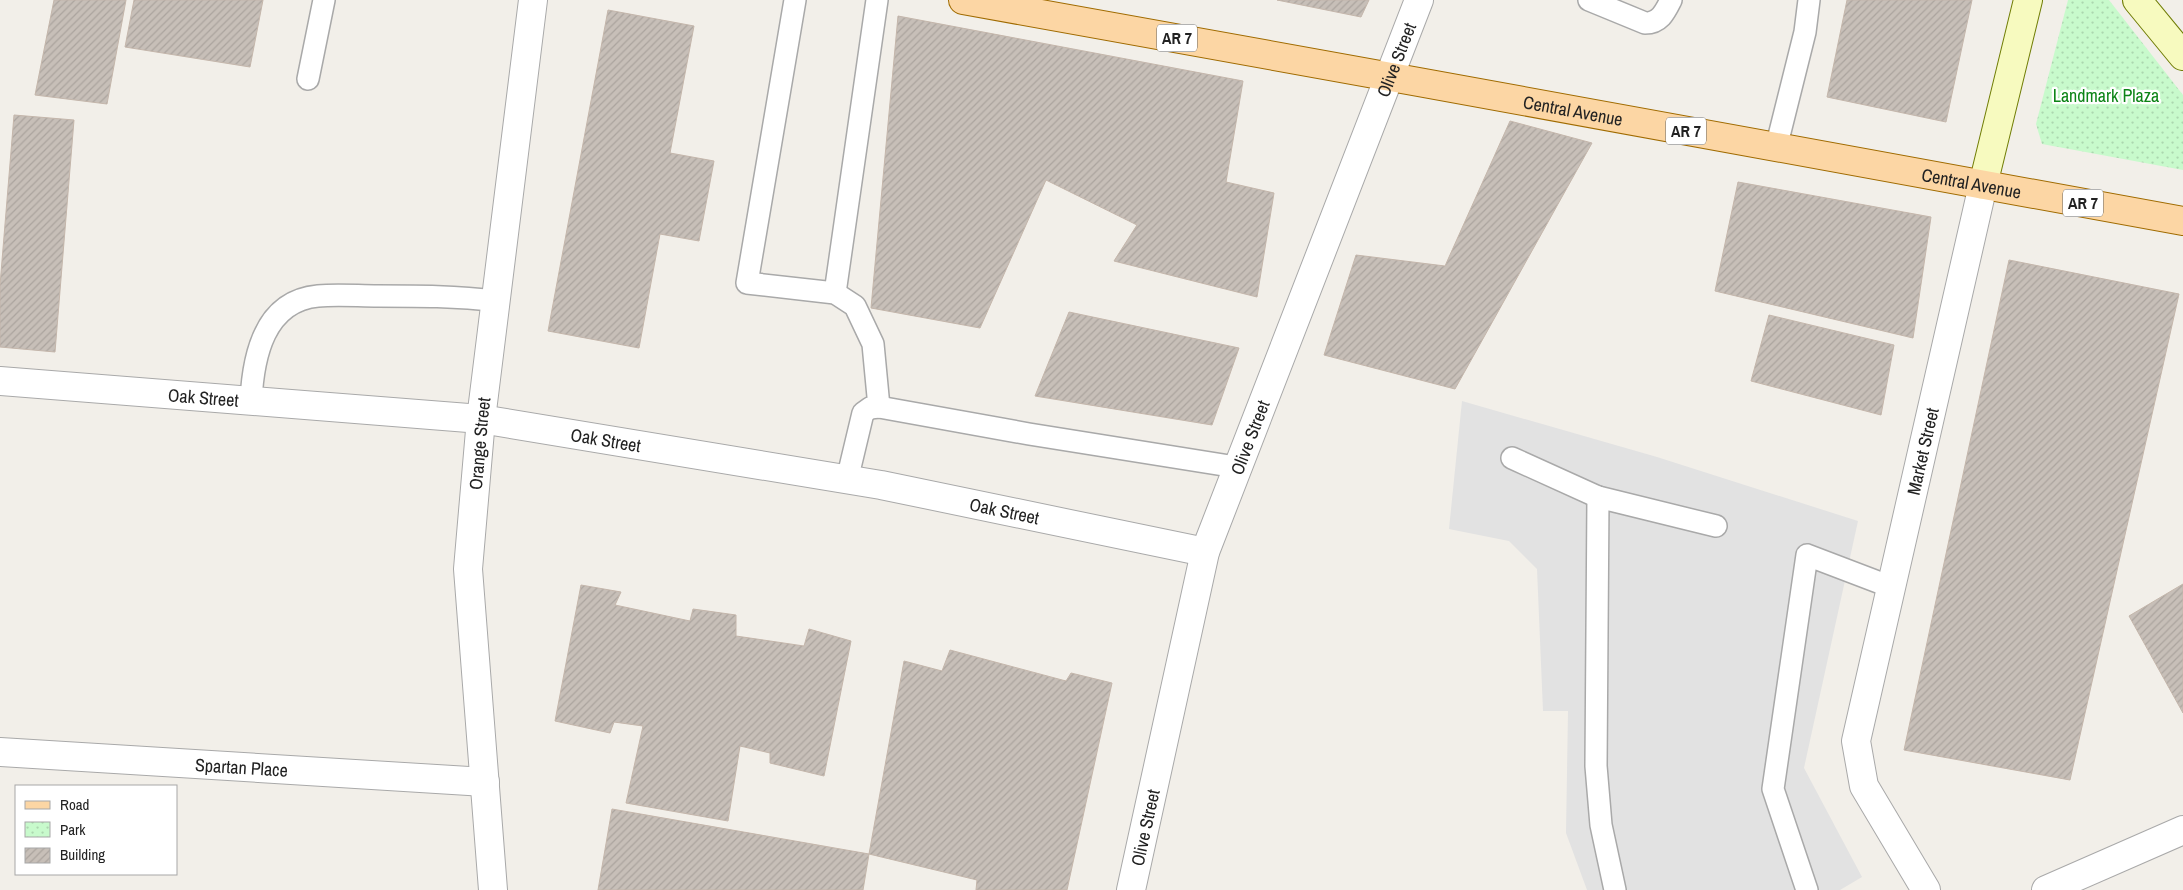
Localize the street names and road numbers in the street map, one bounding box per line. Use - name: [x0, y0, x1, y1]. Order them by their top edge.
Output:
- street label: Olive Street: [1370, 19, 1422, 101]
- road number: AR 7: [1157, 24, 1197, 52]
- street label: Central Avenue: [1521, 89, 1625, 132]
- road number: AR 7: [1666, 118, 1706, 144]
- street label: Central Avenue: [1920, 162, 2023, 204]
- road number: AR 7: [2063, 190, 2103, 217]
- street label: Oak Street: [167, 382, 240, 412]
- street label: Orange Street: [462, 396, 496, 491]
- street label: Olive Street: [1224, 396, 1275, 478]
- street label: Market Street: [1900, 405, 1944, 497]
- street label: Oak Street: [569, 422, 643, 458]
- street label: Oak Street: [967, 491, 1042, 530]
- street label: Spartan Place: [194, 752, 289, 782]
- street label: Olive Street: [1124, 787, 1165, 868]

